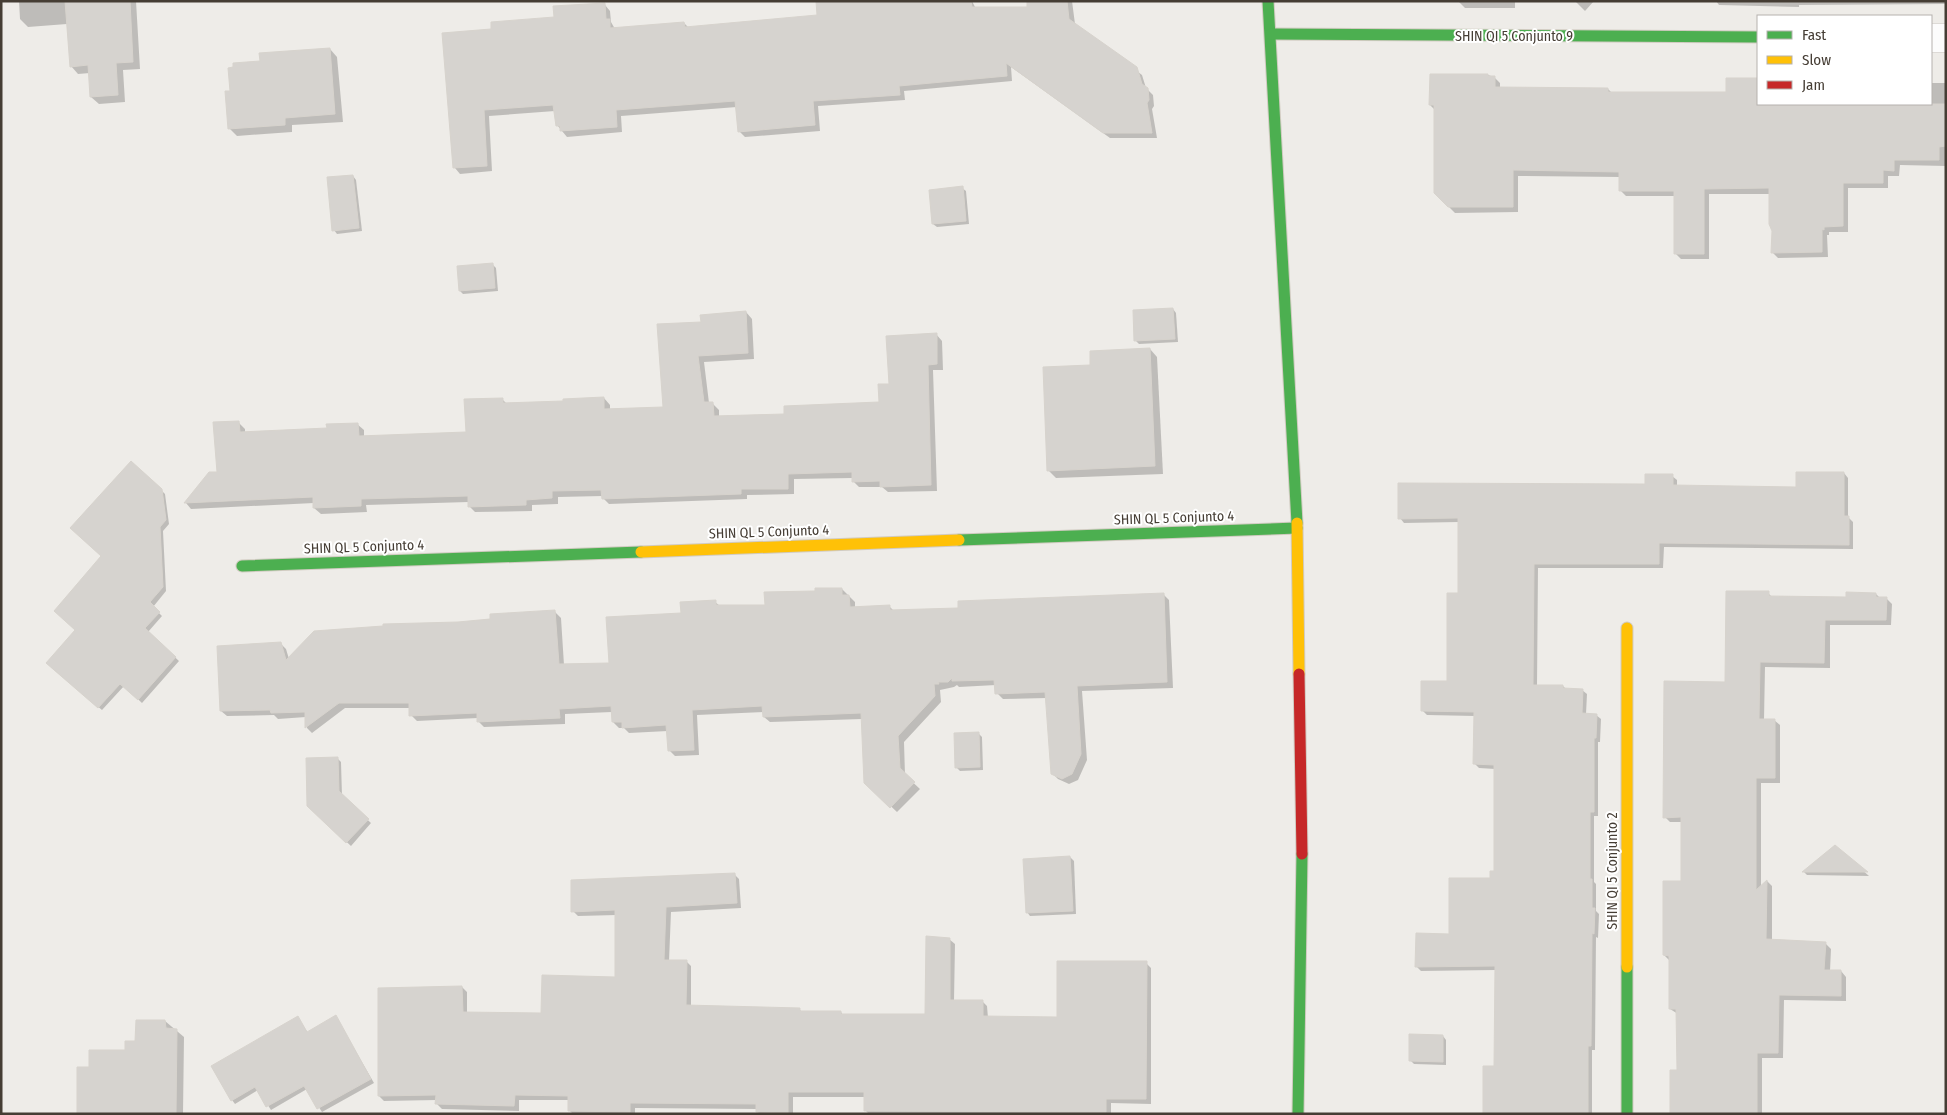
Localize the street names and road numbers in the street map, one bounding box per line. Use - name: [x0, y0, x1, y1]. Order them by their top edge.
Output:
- street label: SHIN QI 5 Conjunto 9: [1455, 28, 1573, 45]
- street label: SHIN QL 5 Conjunto 4: [1113, 507, 1235, 529]
- street label: SHIN QL 5 Conjunto 4: [708, 521, 830, 543]
- street label: SHIN QL 5 Conjunto 4: [303, 536, 425, 558]
- street label: SHIN QI 5 Conjunto 2: [1604, 812, 1621, 930]

